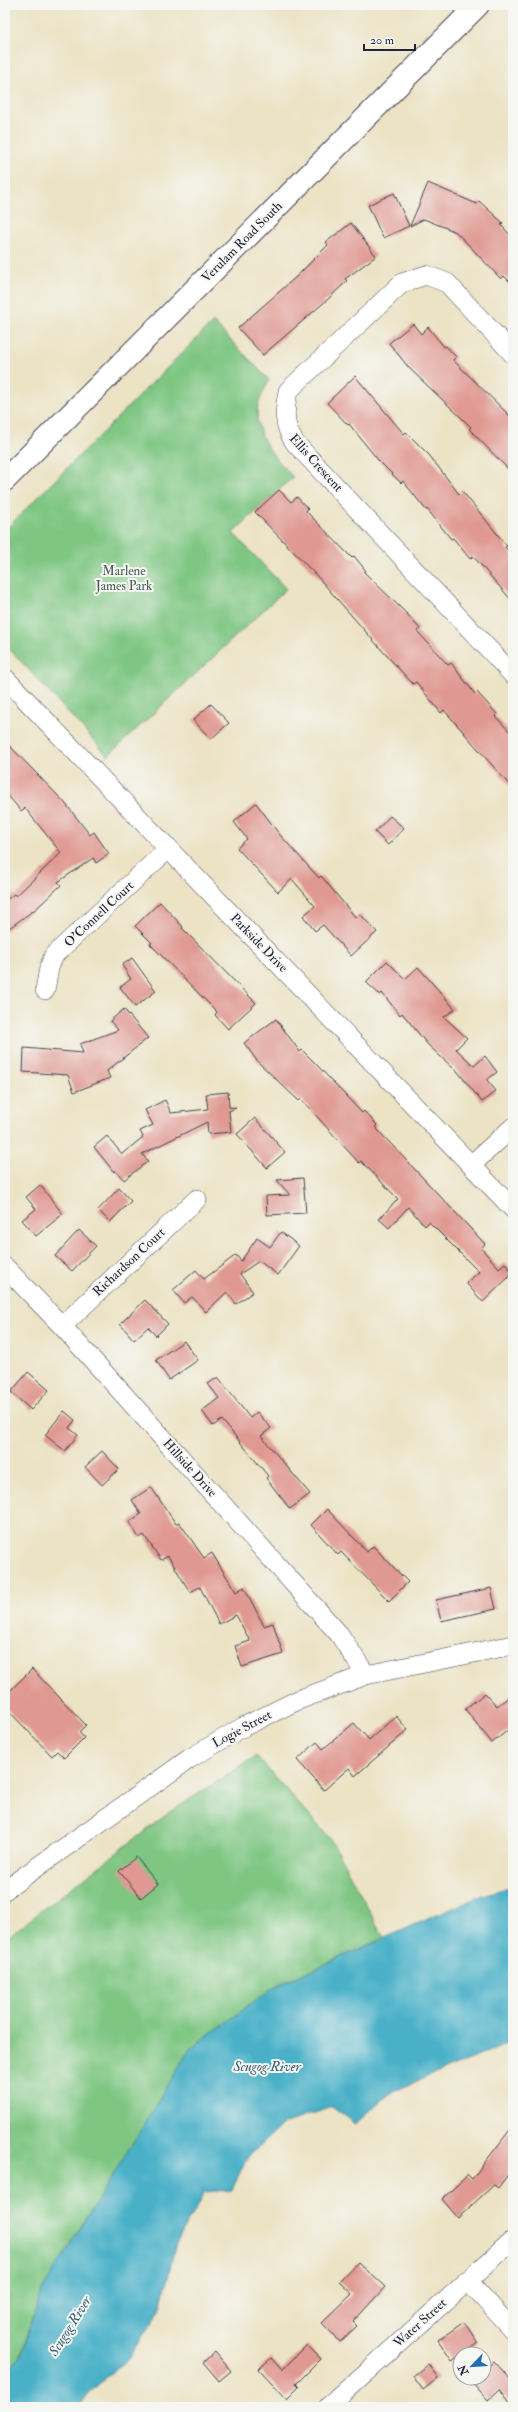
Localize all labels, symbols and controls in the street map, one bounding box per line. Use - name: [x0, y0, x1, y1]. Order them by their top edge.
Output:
- scale bar: [364, 26, 415, 52]
- text: 20 m: [370, 33, 395, 48]
- street label: Verulam Road South: [198, 198, 286, 286]
- street label: Ellis Crescent: [286, 431, 346, 495]
- park label: Marlene James Park: [95, 563, 153, 594]
- street label: O'Connell Court: [61, 878, 137, 950]
- street label: Parkside Drive: [227, 910, 291, 976]
- street label: Richardson Court: [90, 1224, 168, 1300]
- street label: Hillside Drive: [160, 1436, 221, 1501]
- street label: Logie Street: [210, 1707, 274, 1751]
- water label: Scugog River: [232, 2058, 301, 2075]
- water label: Scugog River: [44, 2292, 95, 2360]
- street label: Water Street: [389, 2295, 450, 2352]
- north arrow: [452, 2346, 492, 2386]
- text: N: [455, 2362, 472, 2378]

